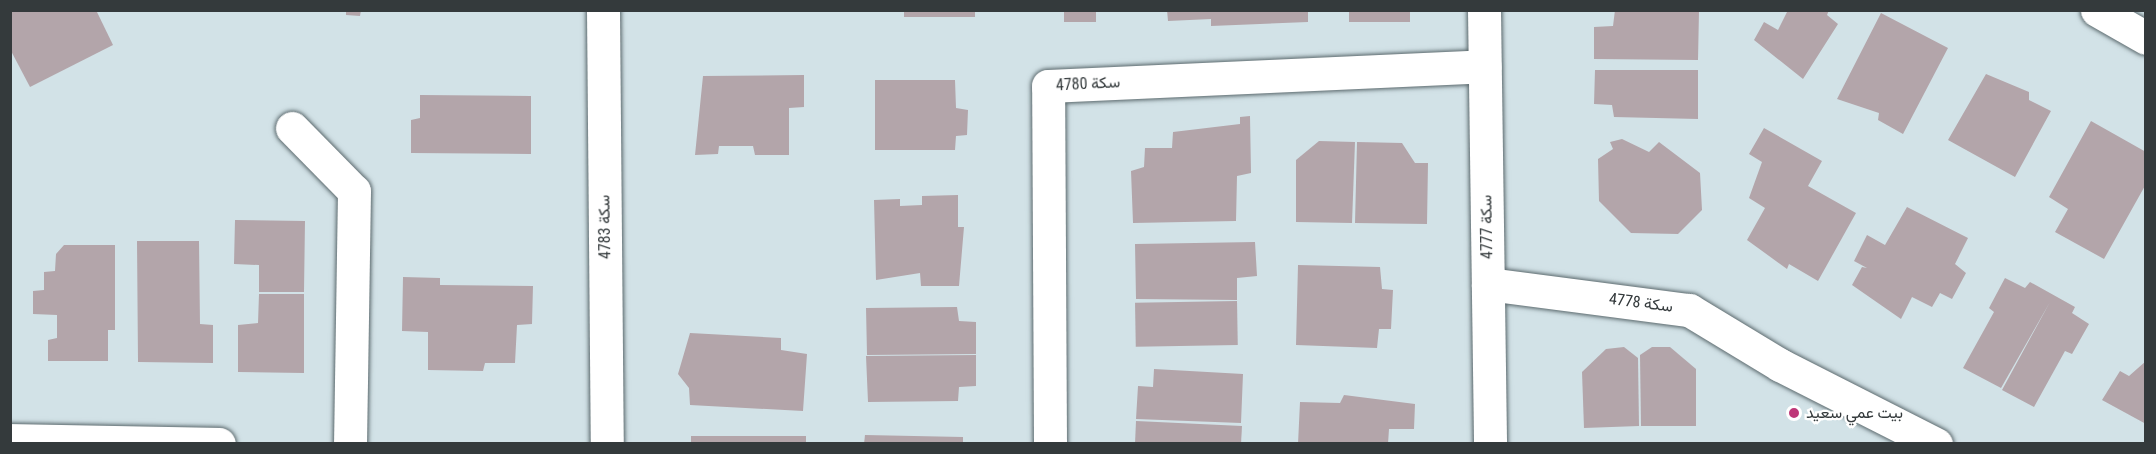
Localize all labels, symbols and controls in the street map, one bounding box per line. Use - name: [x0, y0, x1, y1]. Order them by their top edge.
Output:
- street label: سكة 4780: [1055, 73, 1121, 95]
- street label: سكة 4783: [595, 195, 615, 259]
- street label: سكة 4777: [1477, 195, 1497, 259]
- street label: سكة 4778: [1608, 290, 1674, 316]
- place label: بيت عمي سعيد: [1806, 403, 1903, 423]
- marker: بيت عمي سعيد: [1787, 406, 1801, 420]

